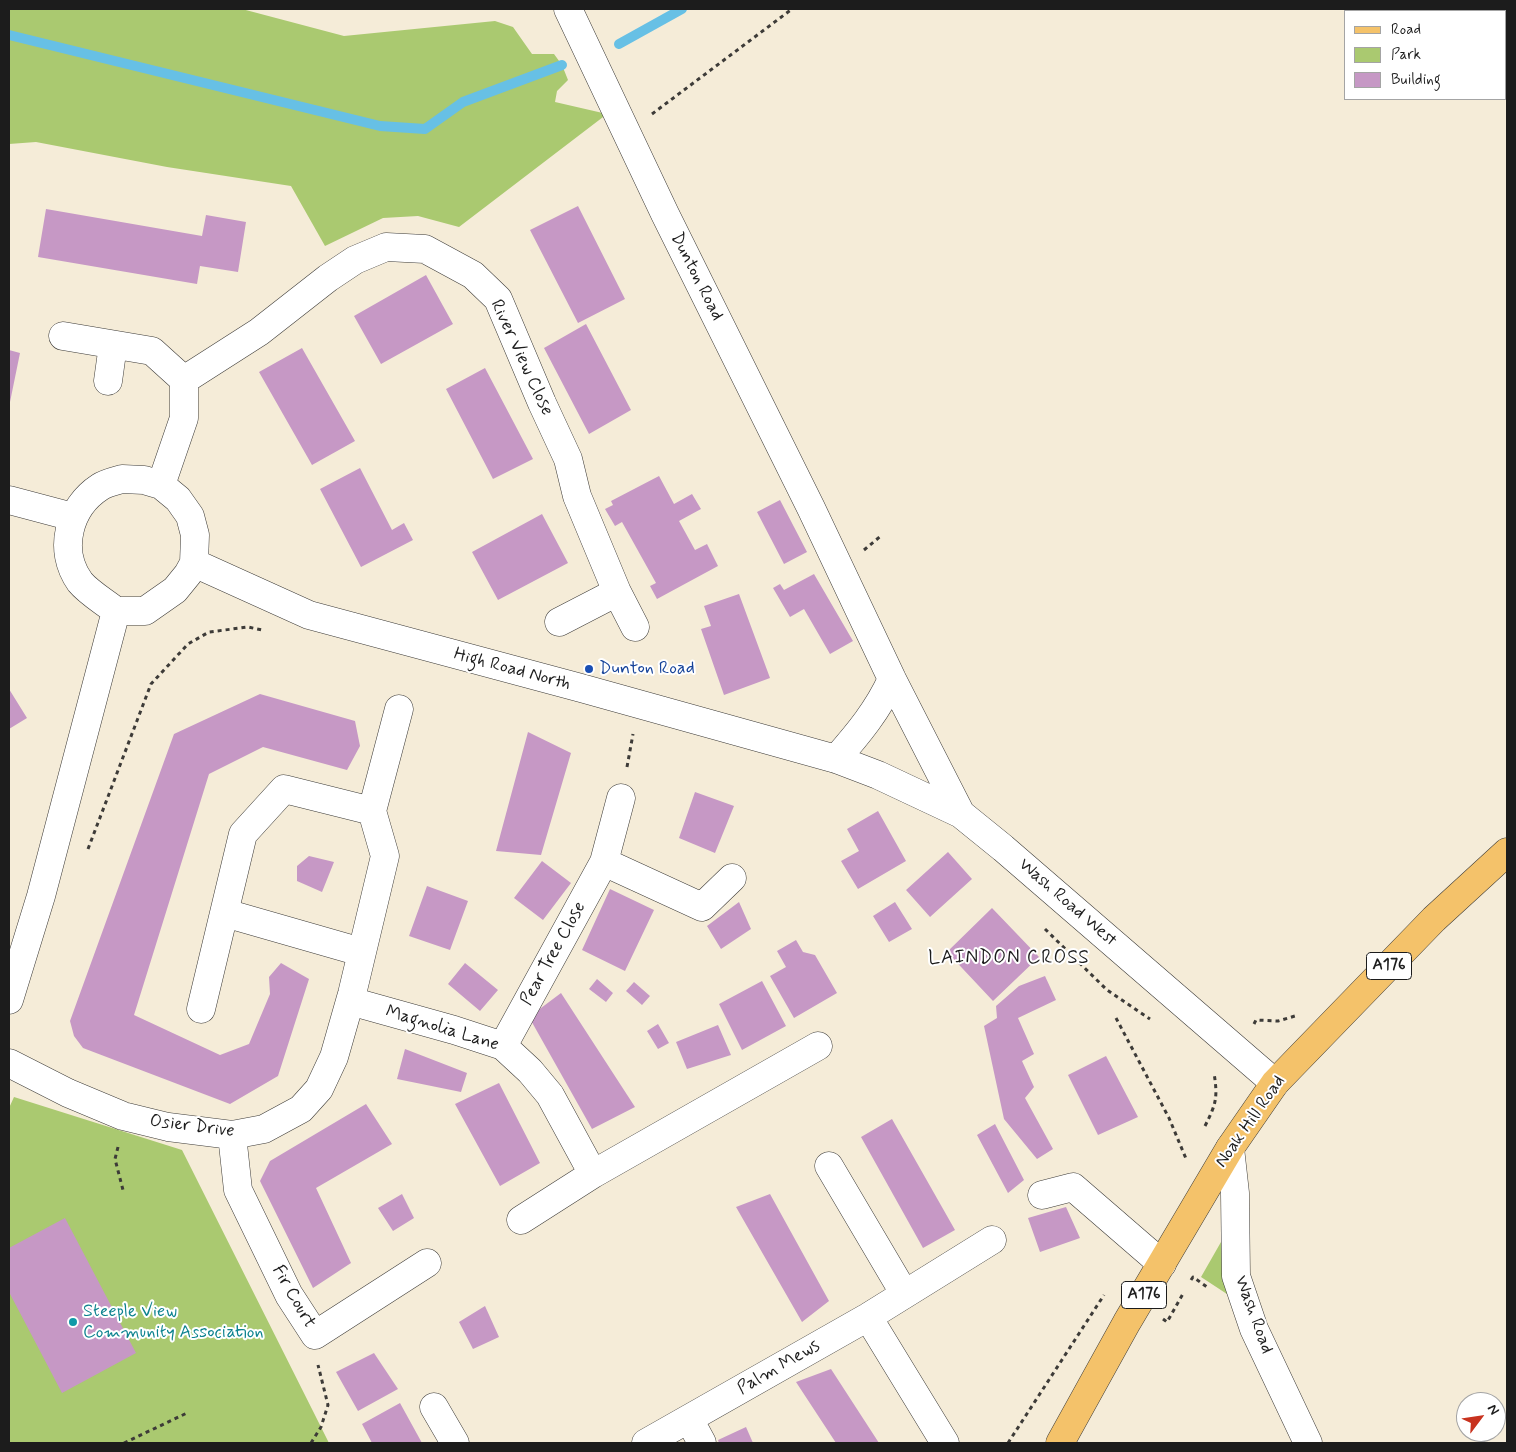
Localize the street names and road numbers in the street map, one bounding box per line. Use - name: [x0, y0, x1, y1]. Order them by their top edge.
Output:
- street label: Dunton Road: [665, 229, 727, 325]
- street label: River View Close: [485, 297, 557, 419]
- street label: High Road North: [451, 644, 573, 696]
- street label: Wash Road West: [1013, 854, 1121, 952]
- street label: Pear Tree Close: [517, 898, 591, 1010]
- road number: A176: [1366, 952, 1412, 979]
- street label: Magnolia Lane: [383, 1001, 501, 1057]
- street label: Noak Hill Road: [1211, 1072, 1291, 1172]
- street label: Osier Drive: [148, 1111, 236, 1143]
- street label: Fir Court: [266, 1262, 320, 1332]
- street label: Wash Road: [1229, 1273, 1277, 1357]
- road number: A176: [1122, 1282, 1166, 1308]
- street label: Palm Mews: [734, 1336, 824, 1400]

